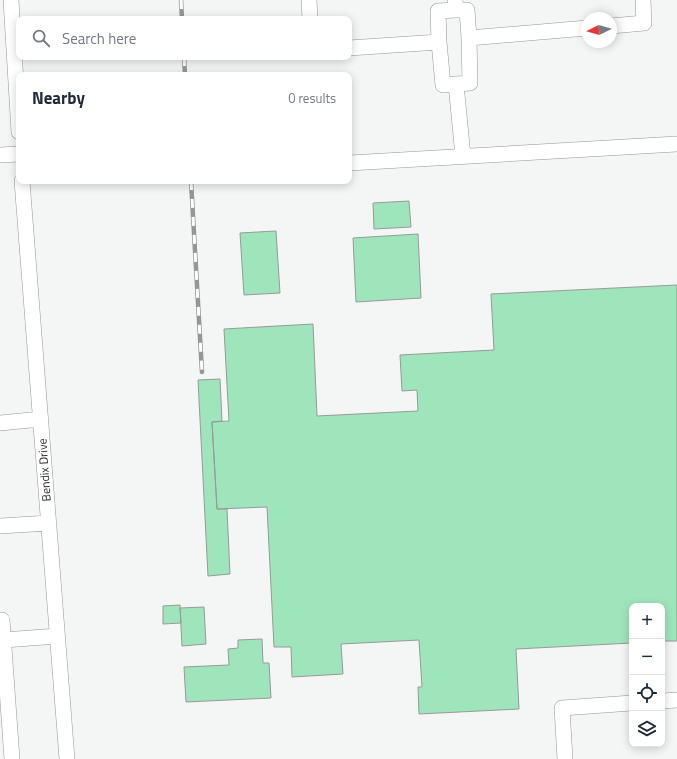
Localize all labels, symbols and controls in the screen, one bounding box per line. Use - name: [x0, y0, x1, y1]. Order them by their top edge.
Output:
- north arrow: [581, 12, 617, 48]
- search box: [16, 16, 352, 60]
- icon: search: [30, 27, 52, 49]
- text: Search here: [62, 27, 136, 50]
- text: Nearby: [32, 85, 85, 111]
- text: 0 results: [288, 88, 336, 108]
- street label: Bendix Drive: [32, 438, 56, 502]
- map controls: [629, 603, 665, 747]
- button: +: [629, 603, 665, 639]
- button: −: [629, 639, 665, 675]
- button: locate: [629, 675, 665, 711]
- button: layers: [629, 711, 665, 747]

